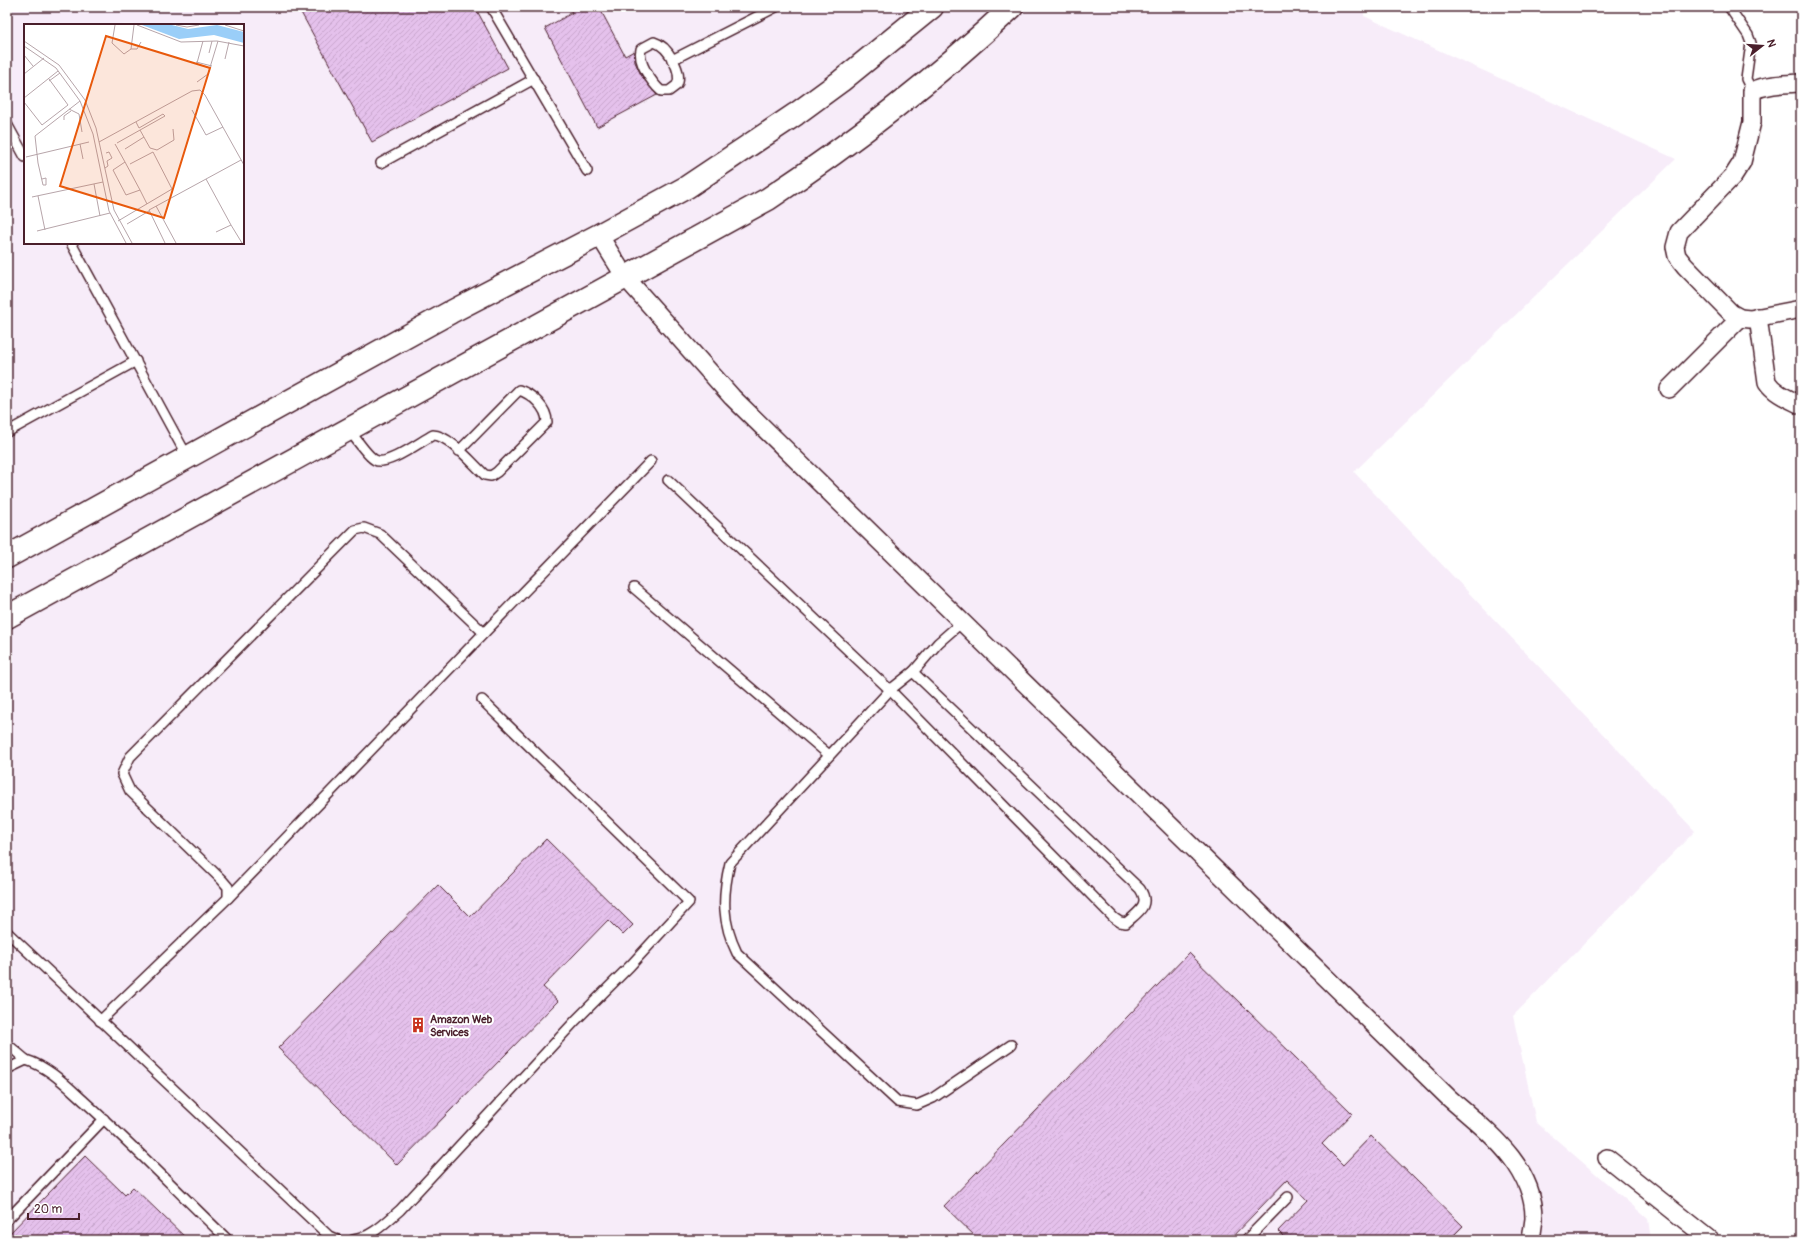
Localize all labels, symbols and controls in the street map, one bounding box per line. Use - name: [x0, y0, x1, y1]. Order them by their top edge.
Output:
- inset map: [24, 24, 244, 244]
- north arrow: [1742, 26, 1782, 66]
- text: N: [1764, 38, 1779, 49]
- place label: Amazon Web Services: [430, 1013, 493, 1039]
- building icon: Amazon Web Services: [409, 1016, 427, 1034]
- scale bar: [28, 1195, 79, 1221]
- text: 20 m: [34, 1202, 63, 1217]

